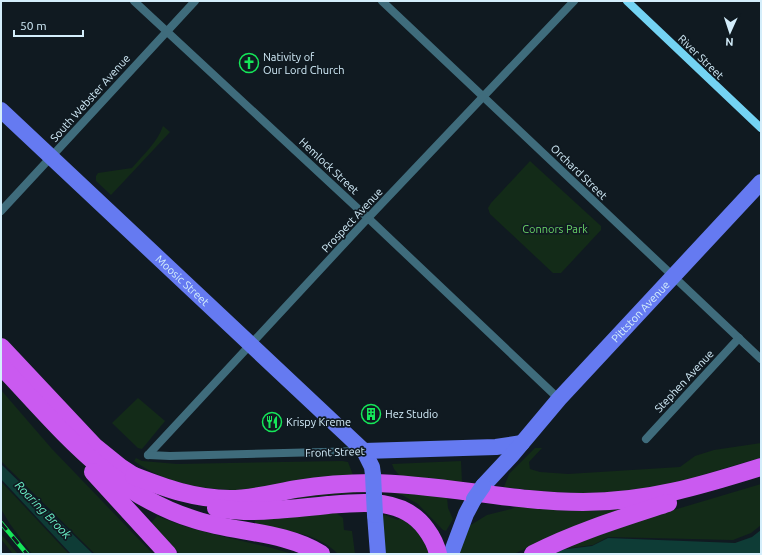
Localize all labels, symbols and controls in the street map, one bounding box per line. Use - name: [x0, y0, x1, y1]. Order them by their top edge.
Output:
- scale bar: [14, 12, 83, 38]
- north arrow: [710, 12, 750, 52]
- text: 50 m: [20, 19, 47, 32]
- street label: River Street: [676, 32, 727, 82]
- text: N: [725, 36, 734, 48]
- place label: Nativity of Our Lord Church: [263, 51, 345, 76]
- street label: South Webster Avenue: [48, 52, 132, 144]
- church icon: Nativity of Our Lord Church: [238, 52, 260, 74]
- street label: Hemlock Street: [297, 136, 362, 197]
- street label: Orchard Street: [548, 142, 610, 202]
- street label: Prospect Avenue: [319, 185, 385, 255]
- park label: Connors Park: [522, 223, 588, 235]
- street label: Moosic Street: [153, 253, 212, 309]
- street label: Pittston Avenue: [609, 278, 672, 345]
- street label: Stephen Avenue: [652, 347, 716, 415]
- building icon: Hez Studio: [360, 403, 382, 425]
- place label: Hez Studio: [385, 408, 438, 420]
- restaurant icon: Krispy Kreme: [261, 411, 283, 433]
- place label: Krispy Kreme: [286, 416, 351, 428]
- street label: Front Street: [305, 445, 366, 459]
- water label: Roaring Brook: [13, 478, 75, 542]

